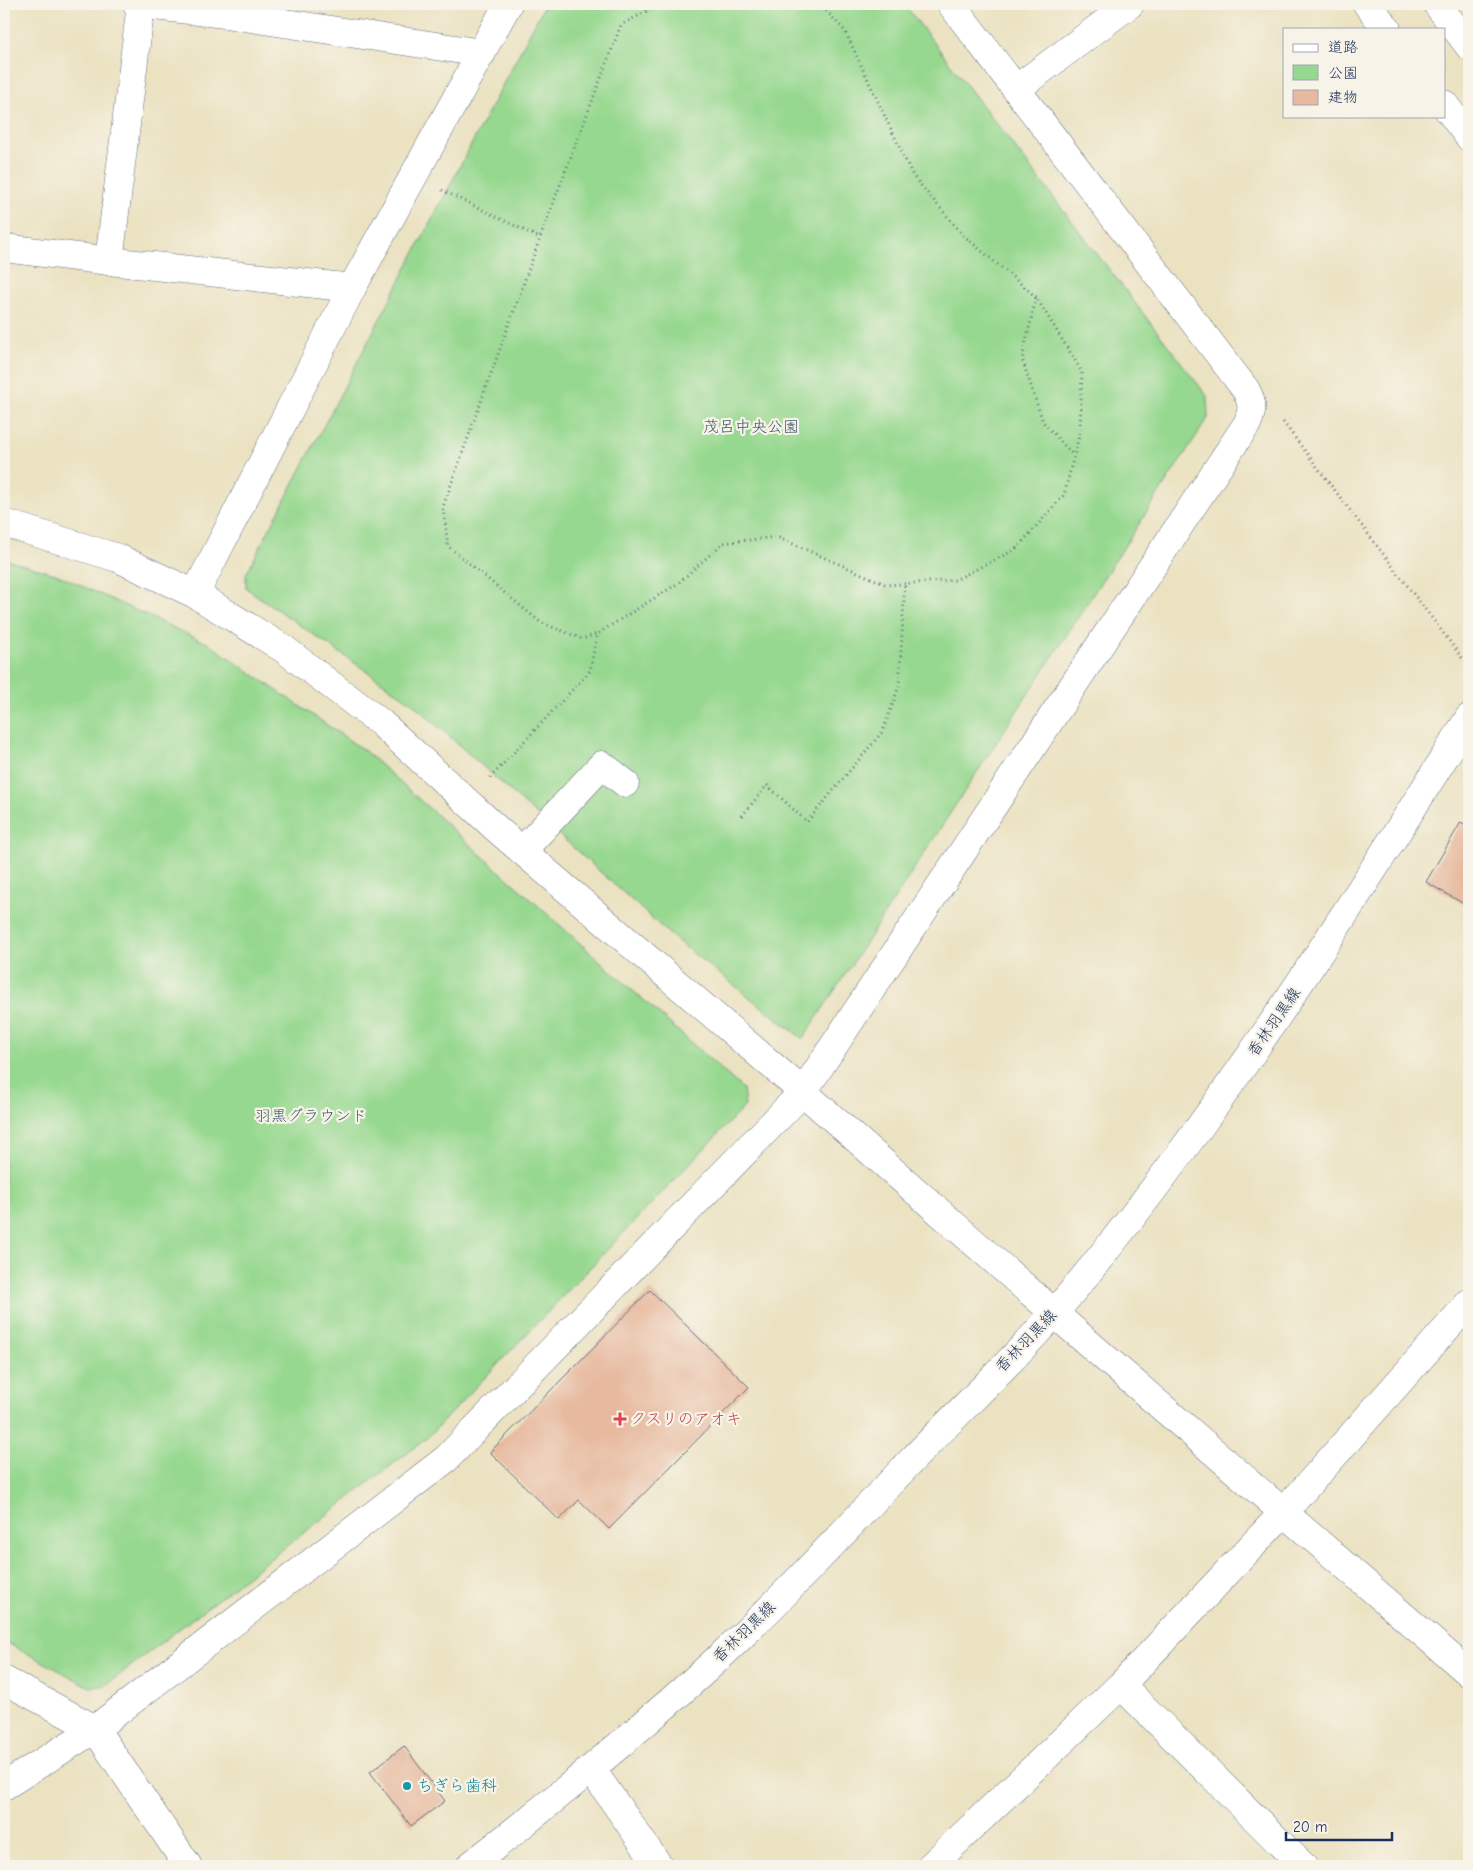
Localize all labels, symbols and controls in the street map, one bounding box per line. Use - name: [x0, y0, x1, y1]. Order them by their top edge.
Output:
- legend: [1283, 28, 1446, 118]
- text: 道路: [1328, 38, 1358, 56]
- text: 公園: [1328, 64, 1358, 82]
- text: 建物: [1328, 88, 1358, 106]
- park label: 茂呂中央公園: [703, 418, 799, 436]
- street label: 香林羽黒線: [1244, 984, 1304, 1060]
- park label: 羽黒グラウンド: [255, 1107, 367, 1125]
- street label: 香林羽黒線: [992, 1306, 1060, 1376]
- place label: クスリのアオキ: [630, 1410, 742, 1428]
- marker: クスリのアオキ: [614, 1413, 626, 1425]
- street label: 香林羽黒線: [709, 1598, 779, 1666]
- place label: ちぎら歯科: [417, 1777, 497, 1795]
- marker: ちぎら歯科: [401, 1780, 413, 1792]
- scale bar: [1286, 1810, 1392, 1842]
- text: 20 m: [1293, 1818, 1327, 1836]

